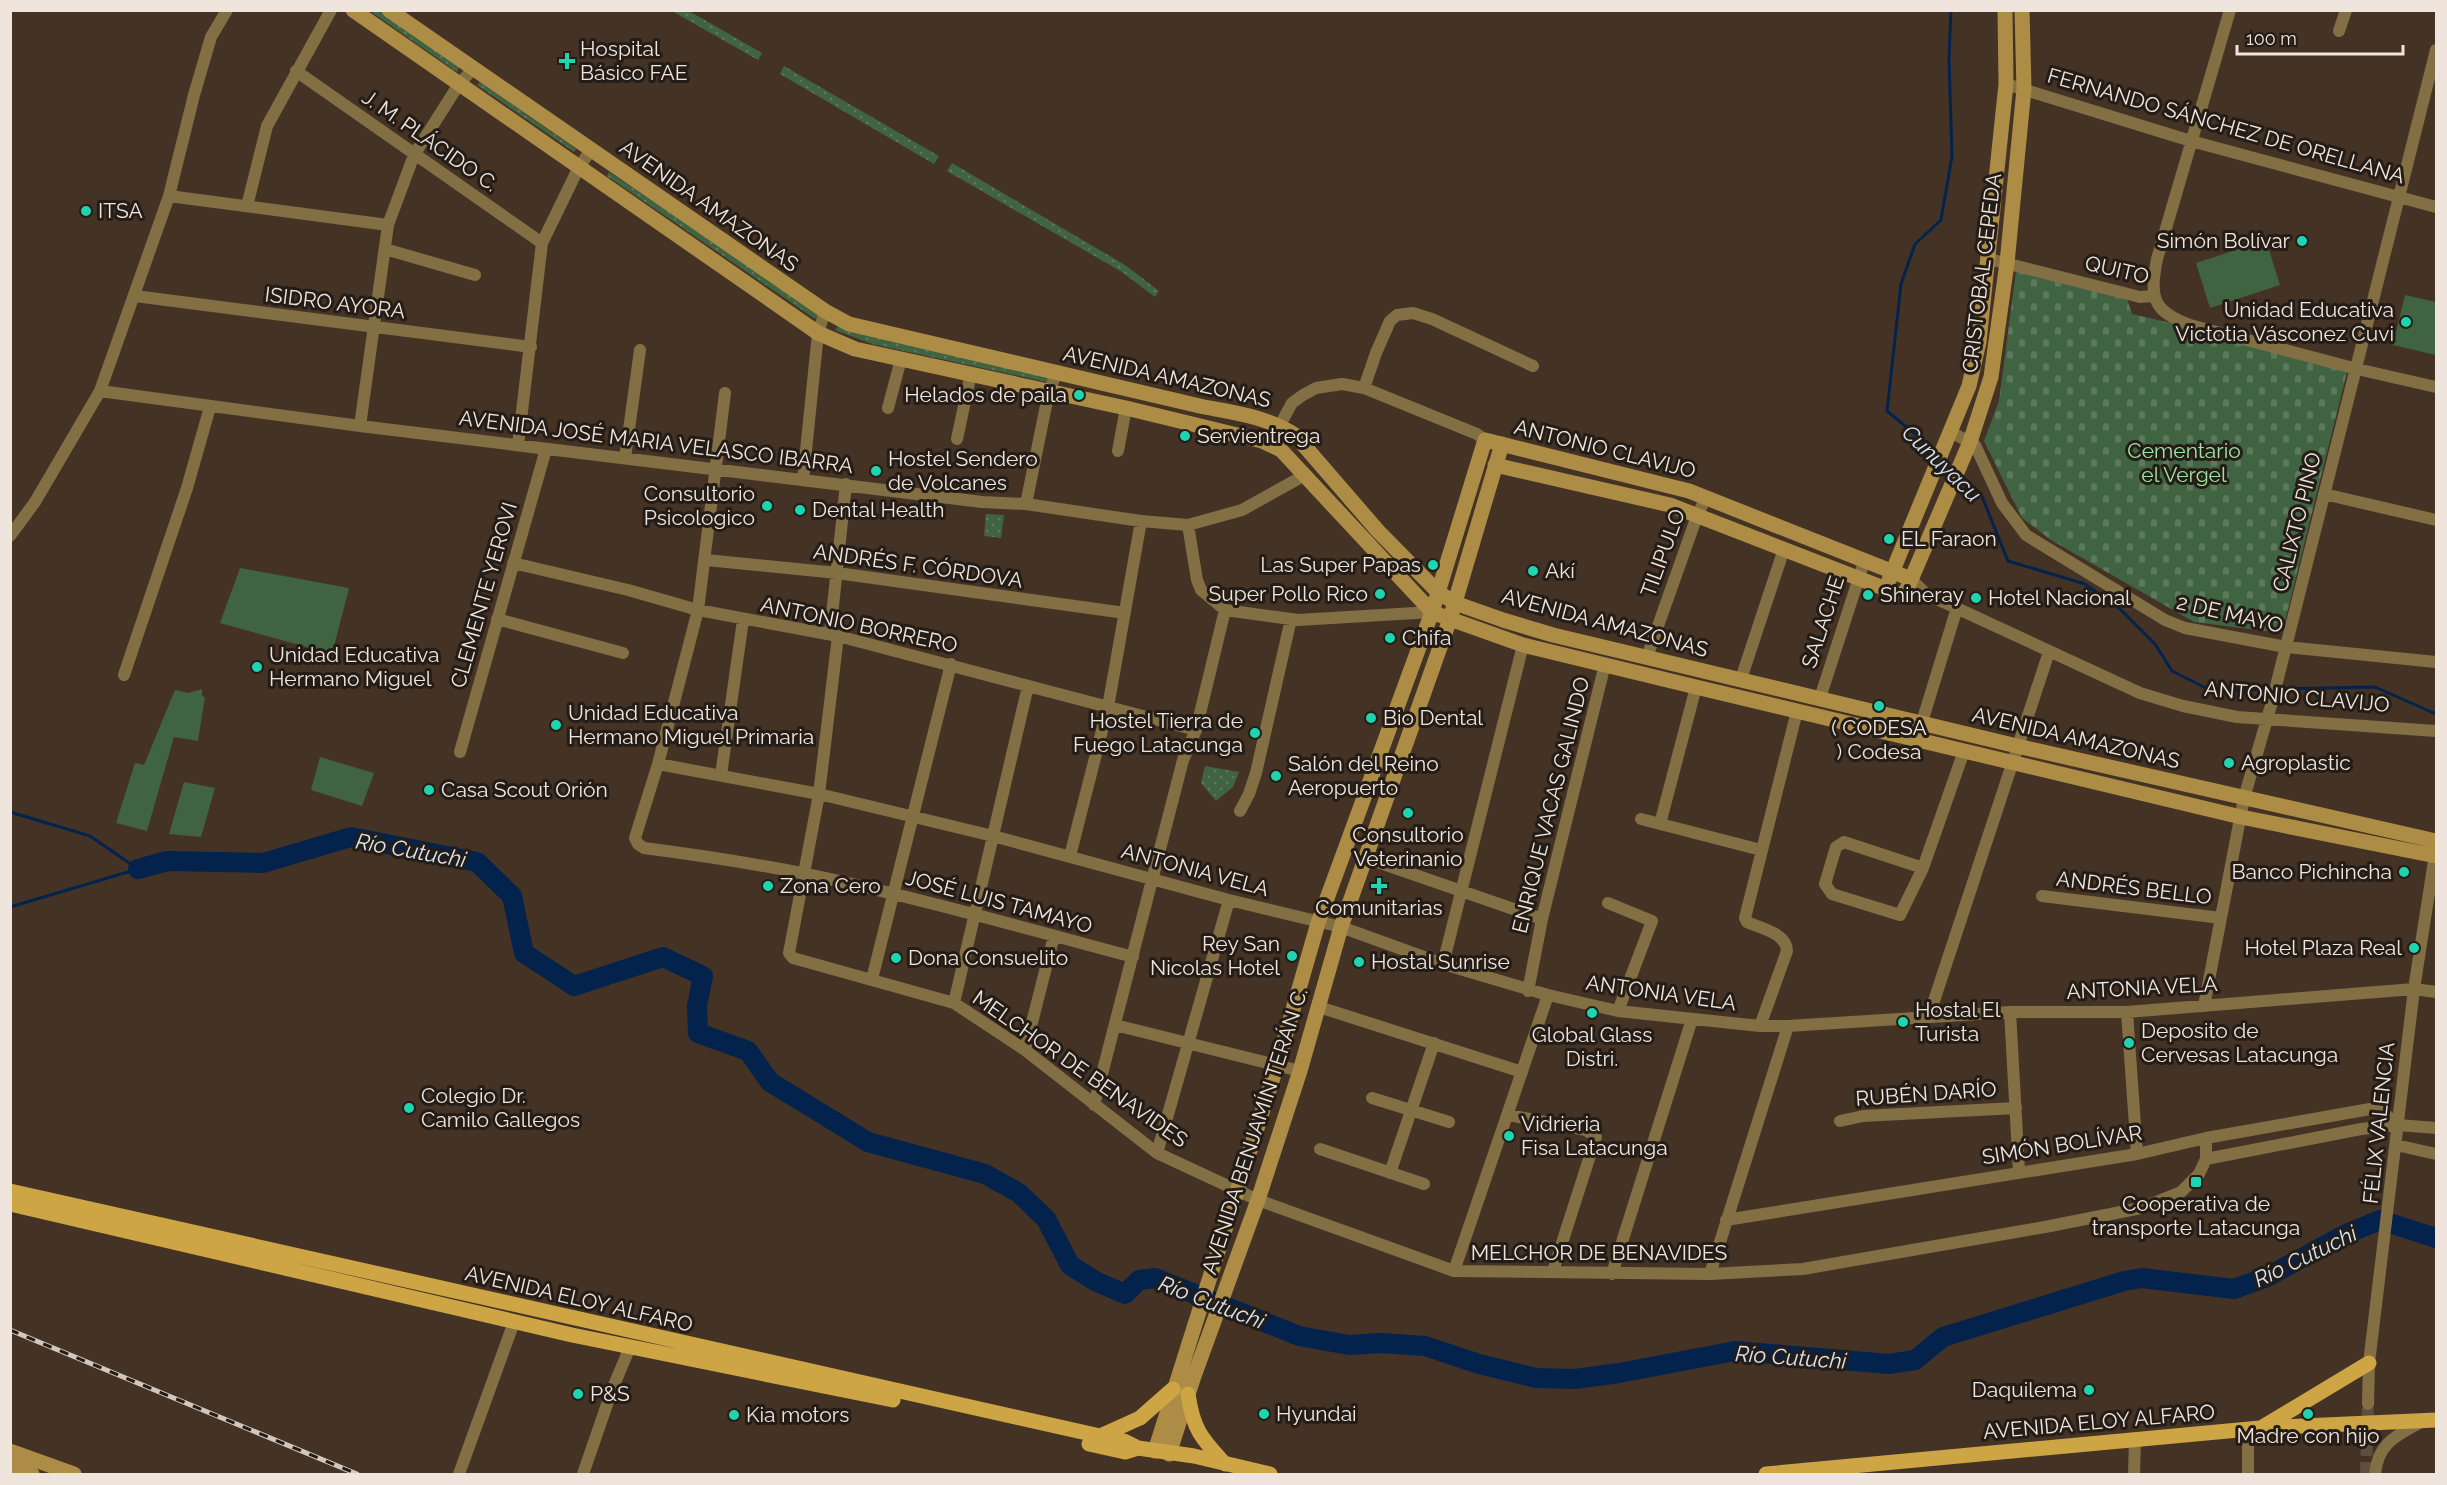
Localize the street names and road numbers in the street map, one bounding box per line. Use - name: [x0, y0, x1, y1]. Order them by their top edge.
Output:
- street label: FERNANDO SÁNCHEZ DE ORELLANA: [2045, 62, 2408, 189]
- street label: J. M. PLÁCIDO C.: [358, 84, 503, 197]
- street label: AVENIDA AMAZONAS: [615, 134, 804, 277]
- street label: CRISTOBAL CEPEDA: [1957, 172, 2006, 374]
- street label: QUITO: [2083, 250, 2152, 289]
- street label: ISIDRO AYORA: [263, 281, 407, 324]
- street label: AVENIDA AMAZONAS: [1061, 340, 1274, 413]
- street label: AVENIDA JOSÉ MARIA VELASCO IBARRA: [458, 405, 854, 478]
- street label: ANTONIO CLAVIJO: [1512, 414, 1698, 483]
- street label: CALIXTO PINO: [2267, 450, 2326, 594]
- street label: CLEMENTE YEROVI: [445, 499, 522, 691]
- street label: TILIPULO: [1635, 505, 1690, 600]
- street label: ANDRÉS F. CÓRDOVA: [812, 538, 1024, 593]
- street label: SALACHE: [1796, 573, 1849, 671]
- street label: AVENIDA AMAZONAS: [1499, 583, 1711, 662]
- street label: 2 DE MAYO: [2174, 589, 2286, 638]
- street label: ANTONIO BORRERO: [758, 591, 960, 658]
- street label: ENRIQUE VACAS GALINDO: [1507, 674, 1595, 936]
- street label: ANTONIO CLAVIJO: [2203, 676, 2391, 717]
- street label: AVENIDA AMAZONAS: [1970, 701, 2183, 774]
- street label: ANTONIA VELA: [1119, 838, 1272, 901]
- street label: JOSÉ LUIS TAMAYO: [903, 865, 1095, 938]
- street label: ANDRÉS BELLO: [2055, 866, 2213, 909]
- street label: ANTONIA VELA: [1584, 970, 1738, 1015]
- street label: ANTONIA VELA: [2066, 971, 2218, 1004]
- street label: AVENIDA BENJAMÍN TERÁN C.: [1196, 984, 1313, 1277]
- street label: MELCHOR DE BENAVIDES: [968, 985, 1193, 1153]
- street label: FÉLIX VALENCIA: [2358, 1041, 2399, 1205]
- street label: RUBÉN DARÍO: [1855, 1076, 1997, 1111]
- street label: SIMÓN BOLÍVAR: [1980, 1119, 2144, 1170]
- street label: MELCHOR DE BENAVIDES: [1471, 1240, 1728, 1265]
- street label: AVENIDA ELOY ALFARO: [463, 1260, 695, 1337]
- street label: AVENIDA ELOY ALFARO: [1982, 1399, 2216, 1444]

